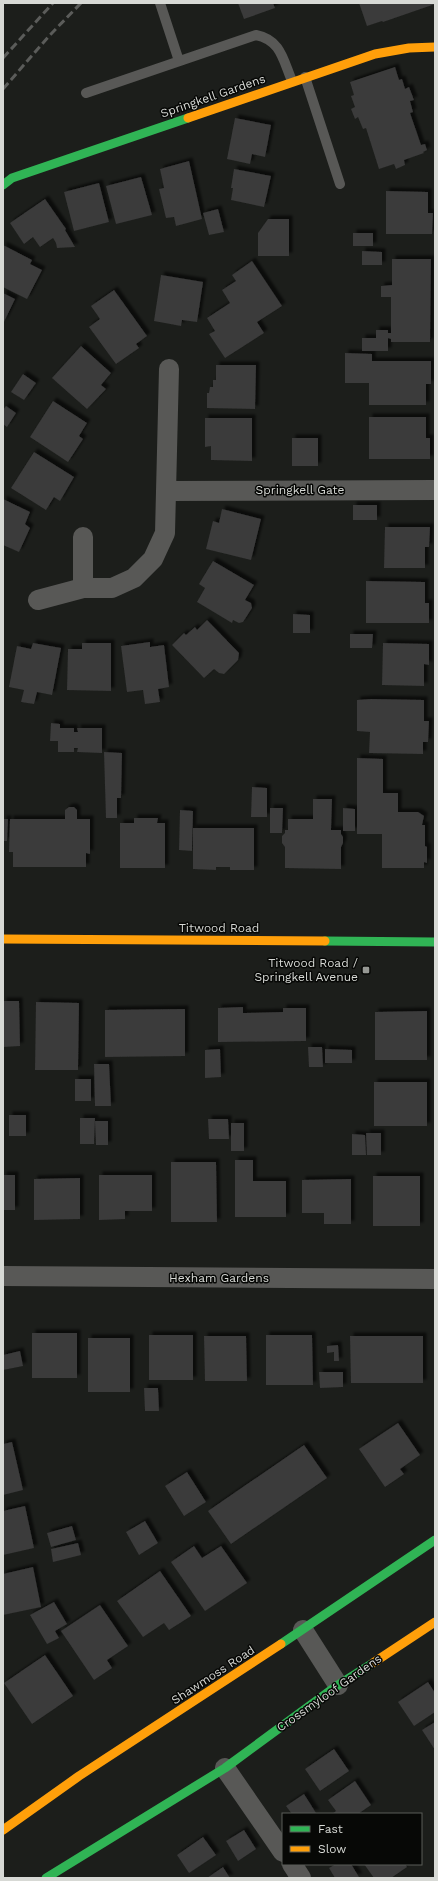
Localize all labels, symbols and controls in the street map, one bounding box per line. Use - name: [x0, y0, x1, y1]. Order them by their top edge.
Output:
- street label: Springkell Gardens: [159, 71, 267, 121]
- street label: Springkell Gate: [256, 483, 344, 497]
- street label: Titwood Road: [179, 921, 259, 935]
- place label: Titwood Road / Springkell Avenue: [254, 956, 358, 984]
- marker: Titwood Road / Springkell Avenue: [361, 965, 371, 975]
- street label: Hexham Gardens: [169, 1271, 269, 1285]
- street label: Shawmoss Road: [169, 1643, 257, 1707]
- street label: Crossmyloof Gardens: [274, 1651, 384, 1735]
- legend: [282, 1813, 422, 1865]
- text: Fast: [318, 1822, 343, 1836]
- text: Slow: [318, 1842, 346, 1856]

